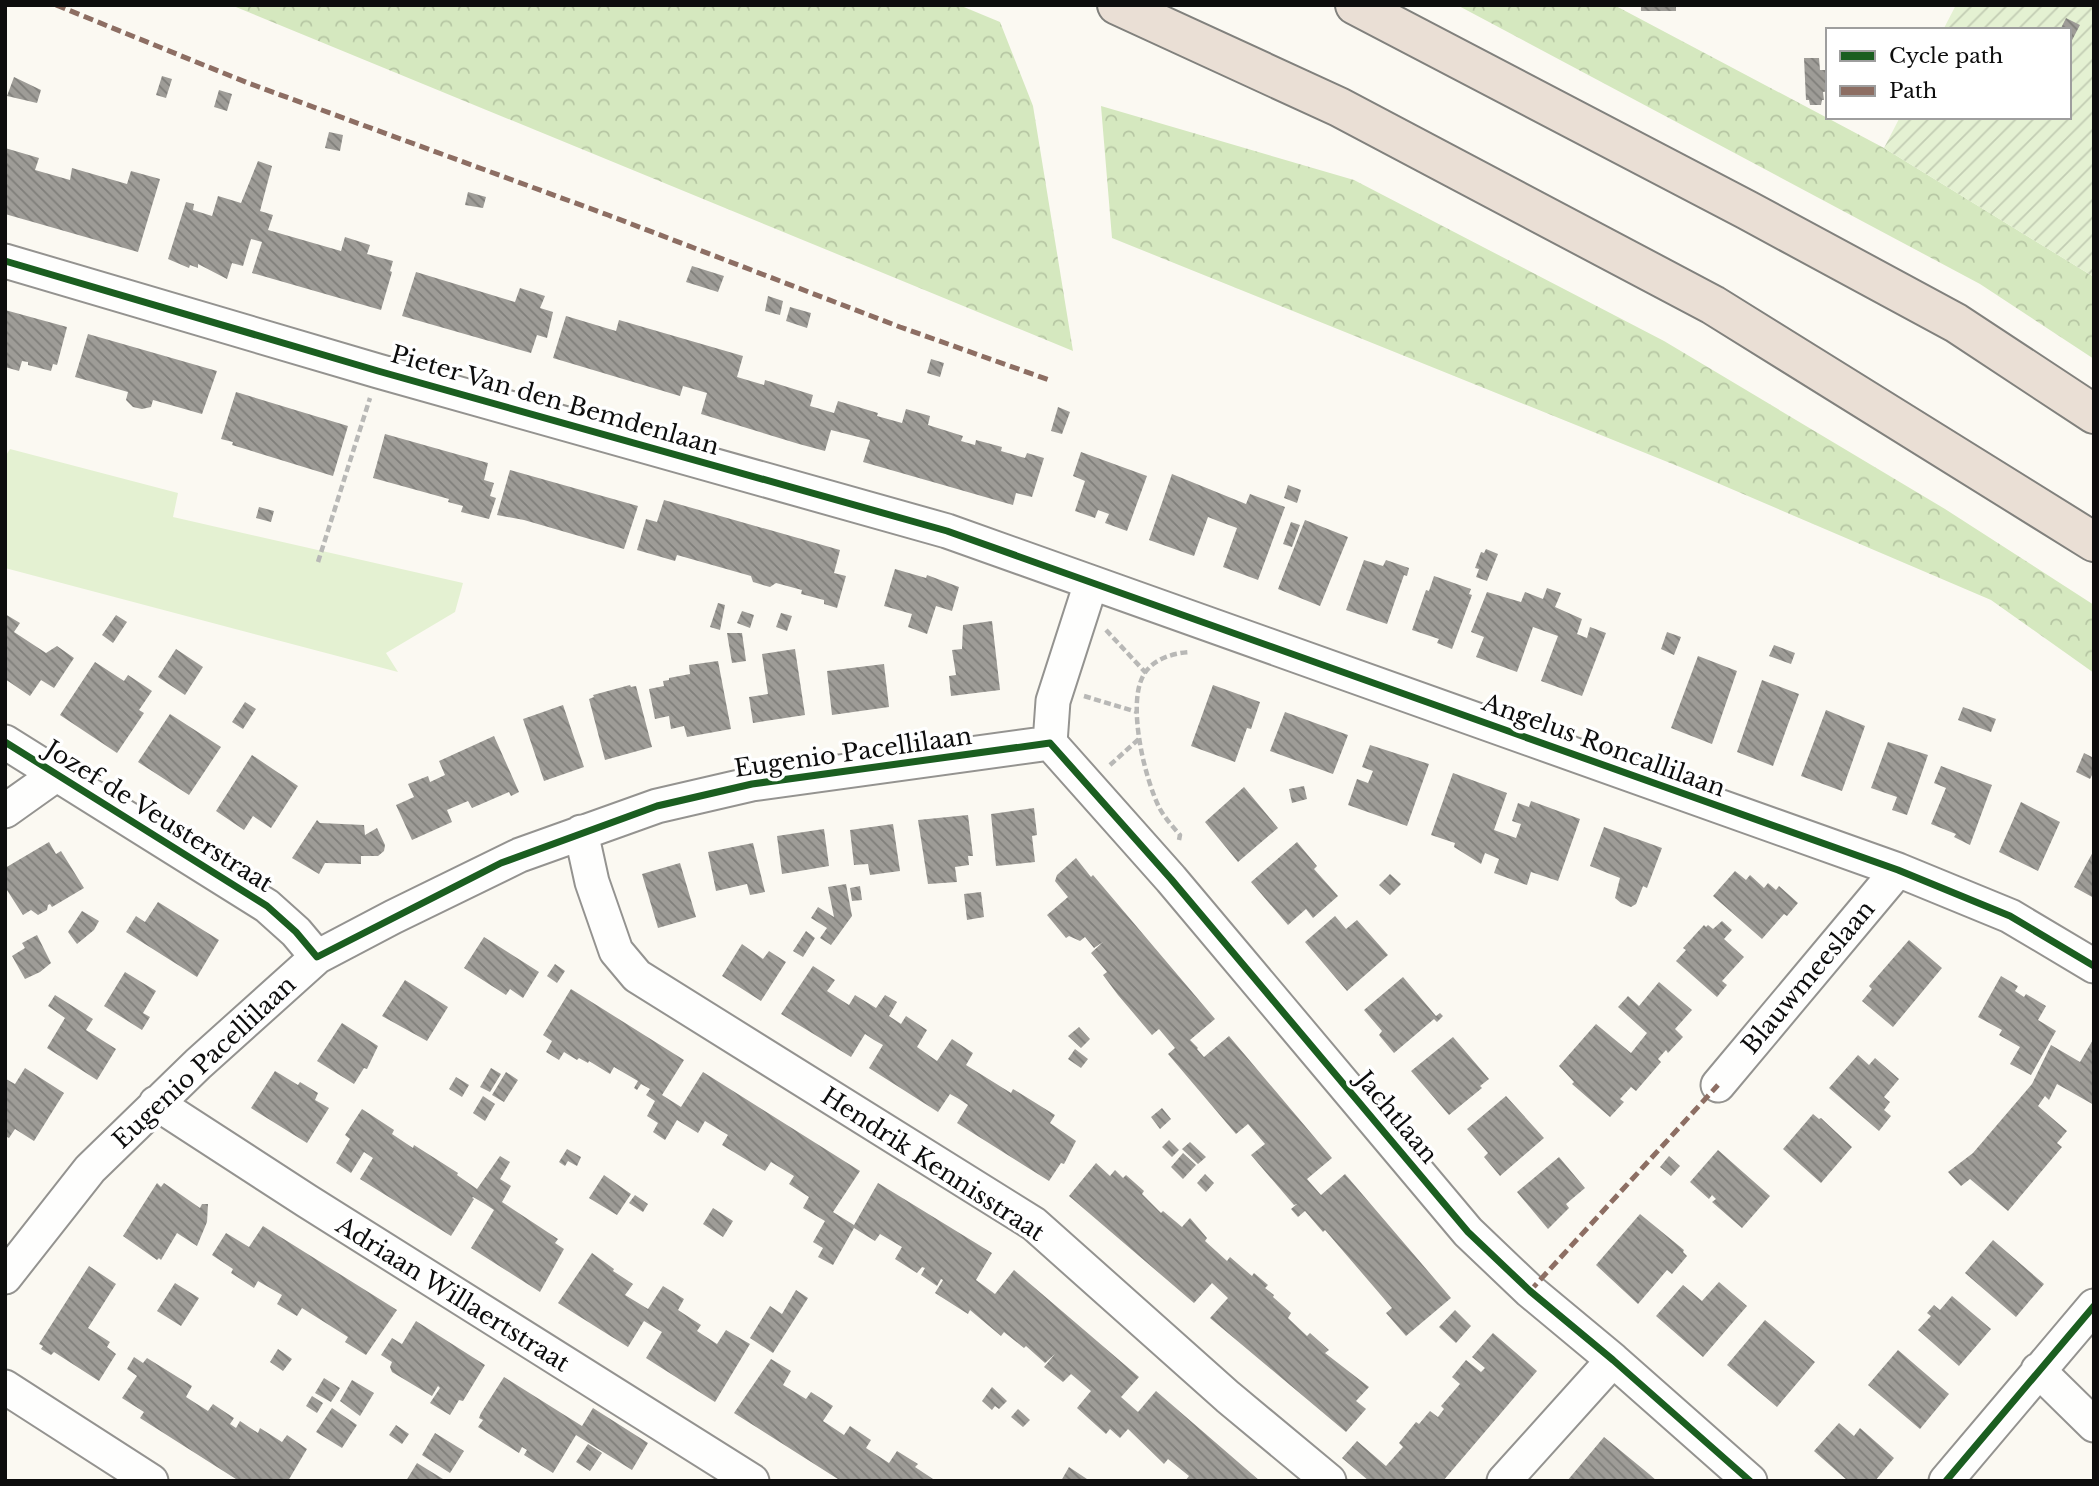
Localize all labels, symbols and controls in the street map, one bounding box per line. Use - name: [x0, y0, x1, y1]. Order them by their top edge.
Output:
- legend: [1826, 28, 2071, 119]
- text: Cycle path: [1889, 43, 2003, 69]
- text: Path: [1889, 78, 1937, 104]
- street label: Pieter Van den Bemdenlaan: [388, 339, 722, 461]
- street label: Angelus Roncallilaan: [1478, 687, 1729, 802]
- street label: Eugenio Pacellilaan: [732, 721, 974, 783]
- street label: Jozef de Veusterstraat: [37, 732, 278, 898]
- street label: Blauwmeeslaan: [1735, 894, 1881, 1060]
- street label: Eugenio Pacellilaan: [106, 970, 302, 1154]
- street label: Jachtlaan: [1348, 1063, 1444, 1169]
- street label: Hendrik Kennisstraat: [816, 1081, 1050, 1247]
- street label: Adriaan Willaertstraat: [330, 1210, 575, 1378]

